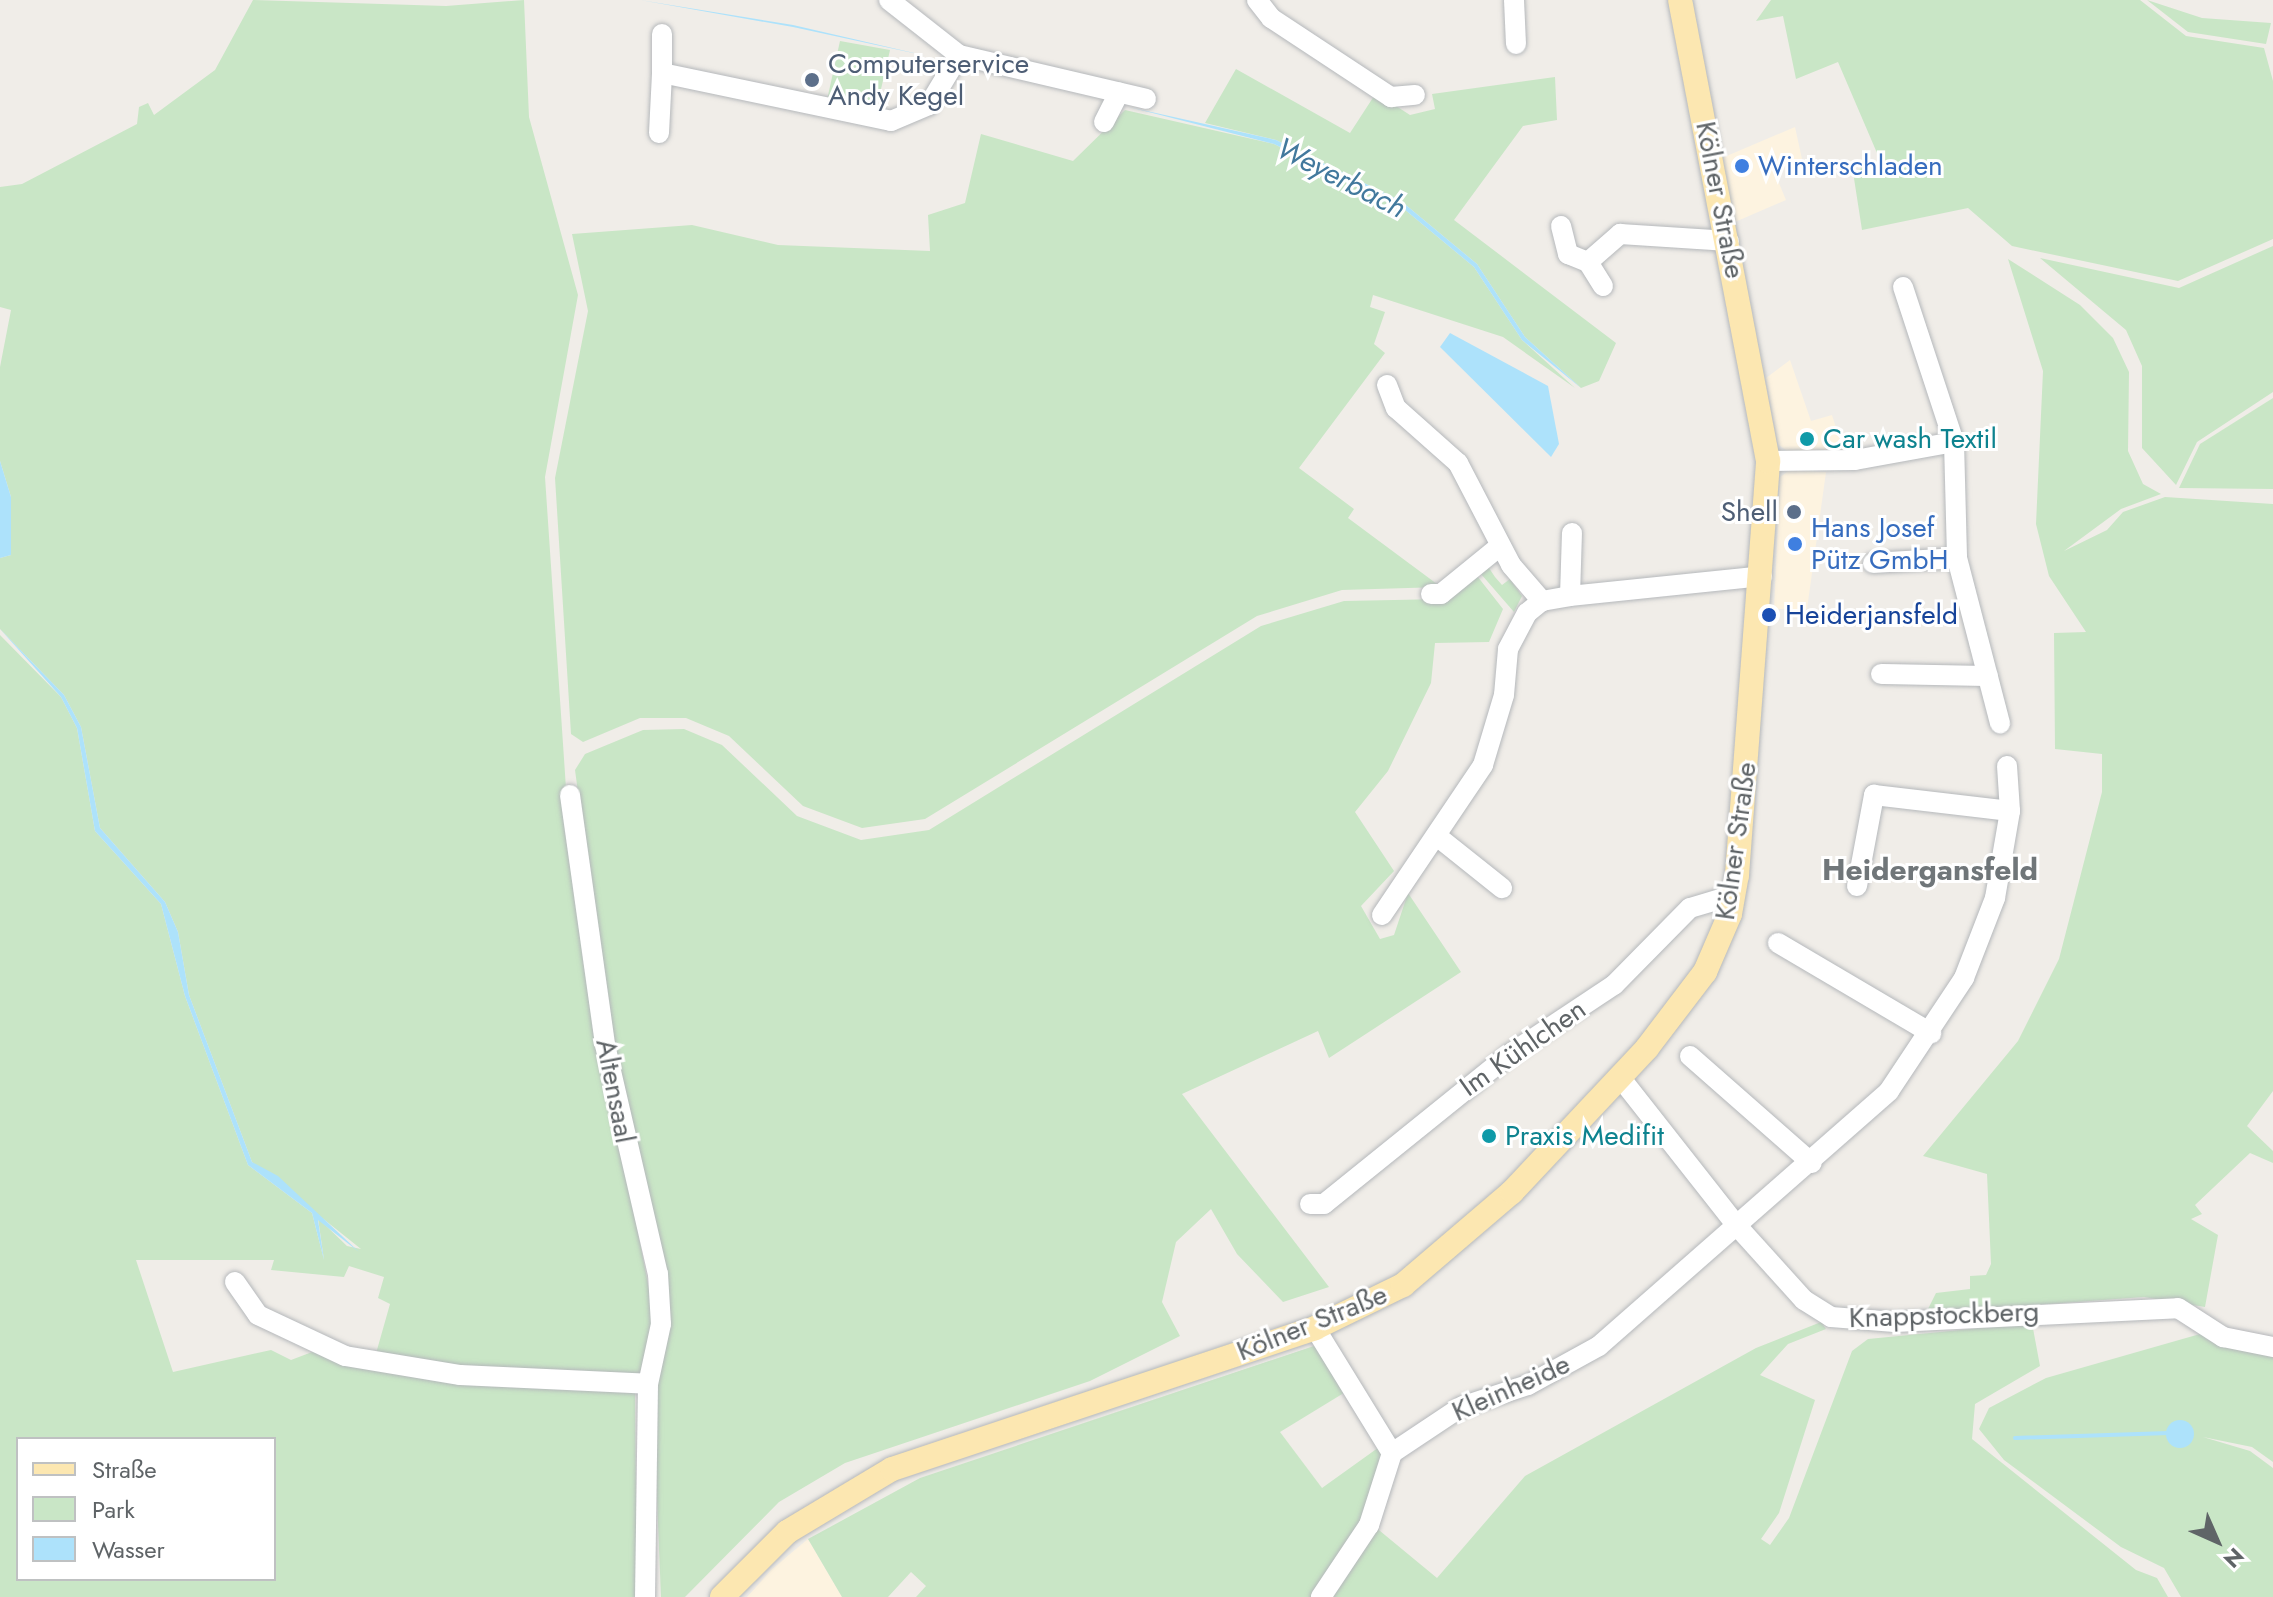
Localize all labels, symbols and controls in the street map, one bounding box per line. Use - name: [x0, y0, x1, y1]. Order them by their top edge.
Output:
- place label: Computerservice Andy Kegel: [828, 47, 1029, 113]
- marker: Computerservice Andy Kegel: [803, 71, 821, 89]
- street label: Kölner Straße: [1688, 119, 1752, 281]
- water label: Weyerbach: [1270, 130, 1412, 226]
- place label: Winterschladen: [1758, 149, 1943, 183]
- marker: Winterschladen: [1733, 157, 1751, 175]
- place label: Car wash Textil: [1823, 422, 1997, 456]
- marker: Car wash Textil: [1798, 430, 1816, 448]
- place label: Shell: [1721, 495, 1778, 529]
- marker: Shell: [1785, 503, 1803, 521]
- place label: Hans Josef Pütz GmbH: [1811, 511, 1949, 577]
- marker: Hans Josef Pütz GmbH: [1786, 535, 1804, 553]
- place label: Heiderjansfeld: [1785, 598, 1958, 632]
- marker: Heiderjansfeld: [1760, 606, 1778, 624]
- street label: Kölner Straße: [1708, 760, 1764, 922]
- district label: Heidergansfeld: [1822, 852, 2038, 888]
- street label: Im Kühlchen: [1454, 992, 1592, 1104]
- street label: Altensaal: [588, 1036, 642, 1146]
- place label: Praxis Medifit: [1505, 1119, 1664, 1153]
- marker: Praxis Medifit: [1480, 1127, 1498, 1145]
- street label: Kölner Straße: [1232, 1278, 1392, 1368]
- street label: Knappstockberg: [1848, 1295, 2040, 1335]
- street label: Kleinheide: [1447, 1347, 1575, 1429]
- legend: [16, 1437, 276, 1581]
- text: Straße: [92, 1452, 157, 1487]
- text: Park: [92, 1492, 135, 1527]
- north arrow: [2177, 1501, 2257, 1581]
- text: Wasser: [92, 1532, 165, 1567]
- text: N: [2216, 1540, 2251, 1575]

